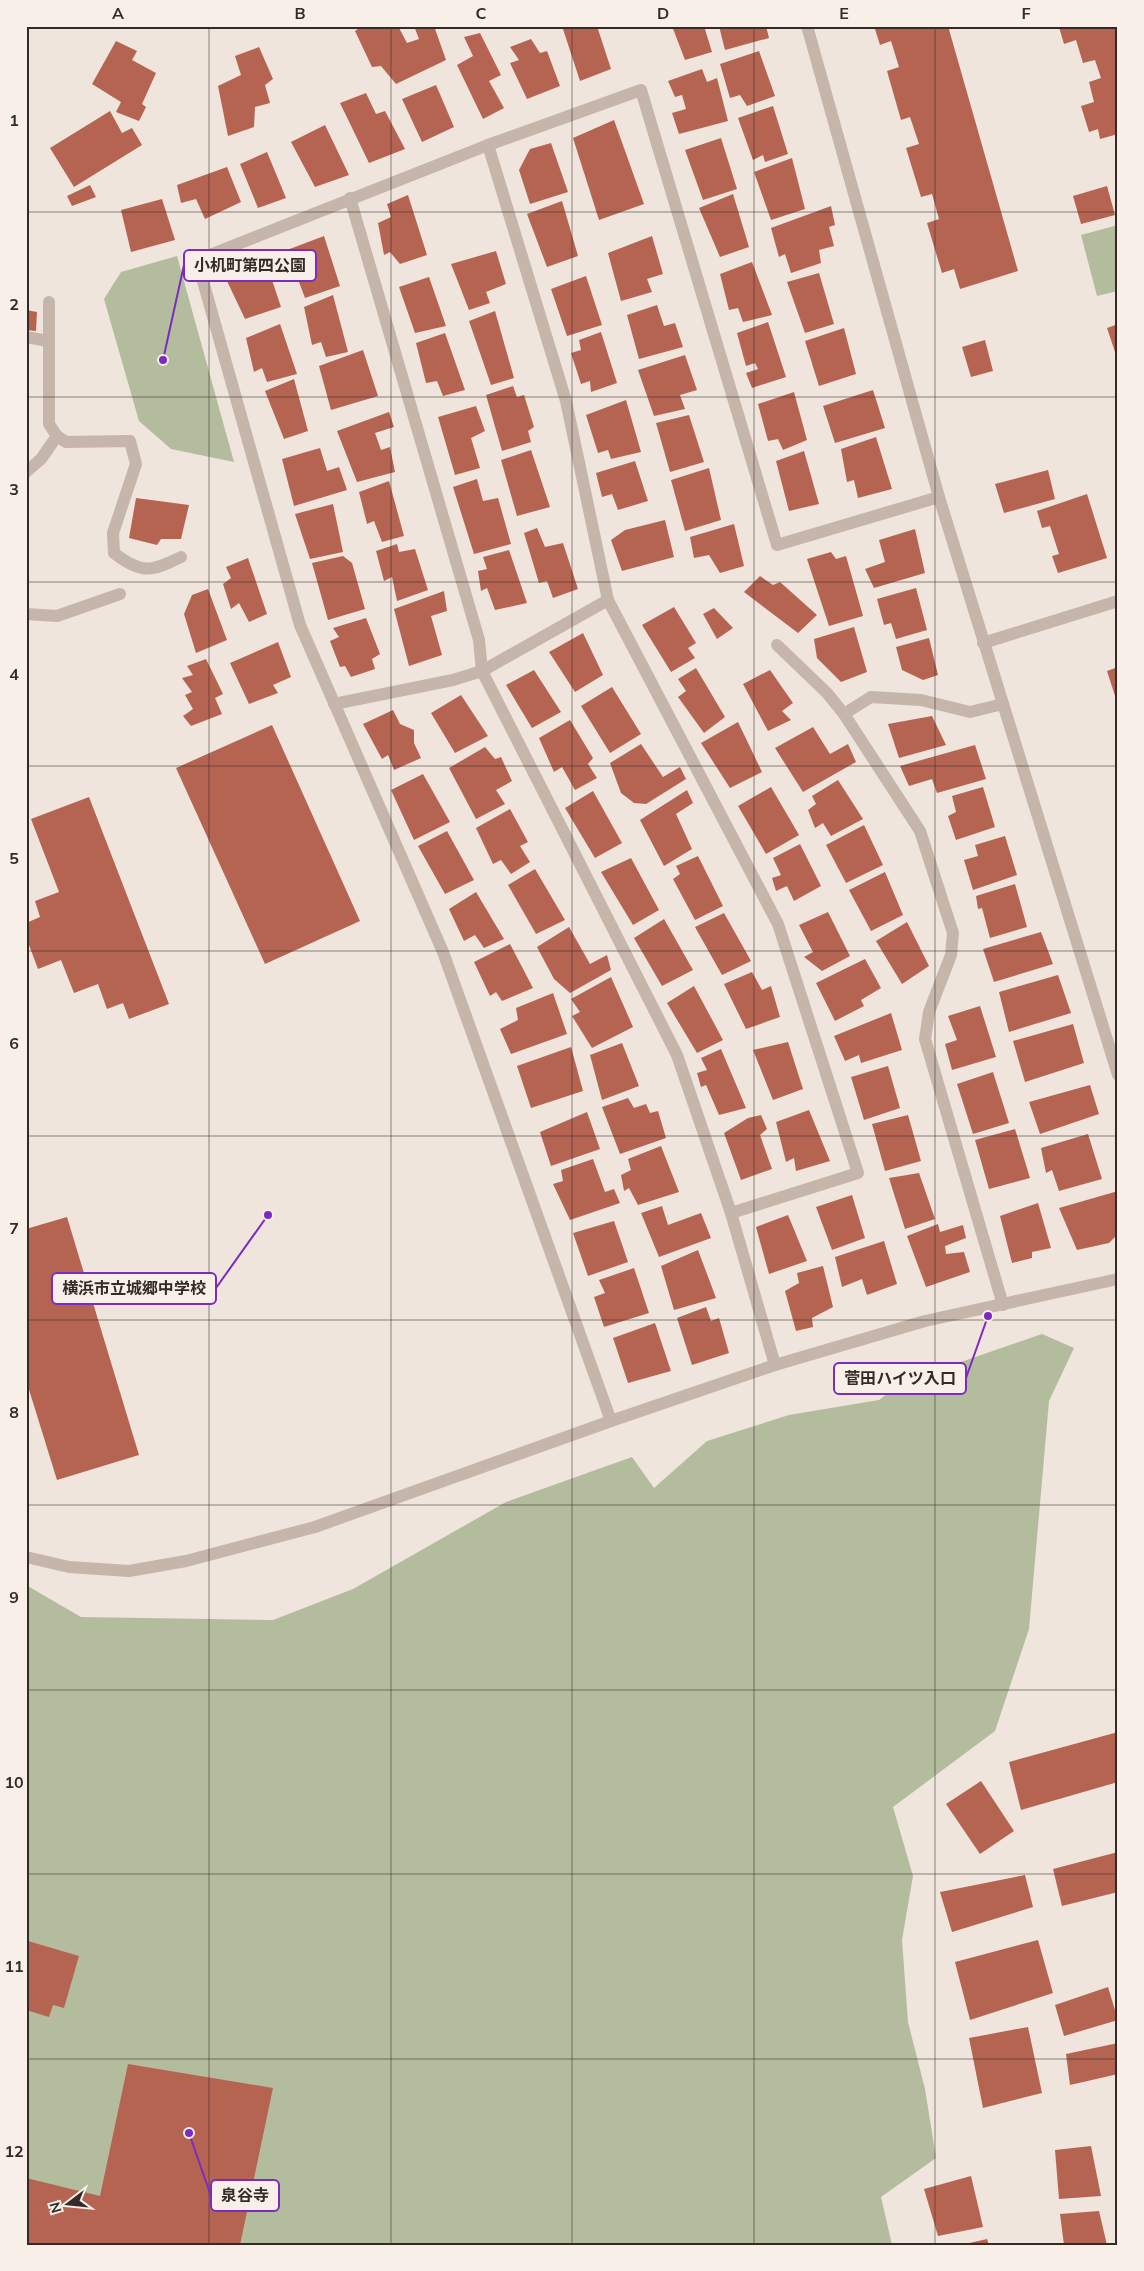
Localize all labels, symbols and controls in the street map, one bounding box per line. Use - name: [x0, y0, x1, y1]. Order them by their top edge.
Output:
- text: A: [112, 3, 124, 23]
- text: B: [294, 3, 306, 23]
- text: C: [476, 3, 487, 23]
- text: D: [657, 3, 669, 23]
- text: E: [839, 3, 849, 23]
- text: F: [1021, 3, 1031, 23]
- text: 1: [9, 110, 19, 130]
- callout: 小机町第四公園: [184, 250, 316, 281]
- text: 小机町第四公園: [194, 255, 306, 275]
- text: 2: [9, 294, 19, 314]
- text: 3: [9, 479, 19, 499]
- text: 4: [9, 664, 19, 684]
- text: 5: [9, 848, 19, 868]
- text: 6: [9, 1033, 19, 1053]
- text: 7: [9, 1218, 19, 1238]
- callout: 横浜市立城郷中学校: [52, 1273, 216, 1304]
- text: 横浜市立城郷中学校: [62, 1278, 206, 1298]
- callout: 菅田ハイツ入口: [834, 1363, 966, 1394]
- text: 菅田ハイツ入口: [844, 1368, 956, 1388]
- text: 8: [9, 1402, 19, 1422]
- text: 9: [9, 1587, 19, 1607]
- text: 10: [4, 1772, 24, 1792]
- text: 11: [4, 1956, 24, 1976]
- text: 12: [4, 2141, 24, 2161]
- north arrow: [42, 2178, 92, 2228]
- callout: 泉谷寺: [211, 2180, 279, 2211]
- text: 泉谷寺: [221, 2185, 269, 2205]
- text: N: [45, 2200, 66, 2215]

